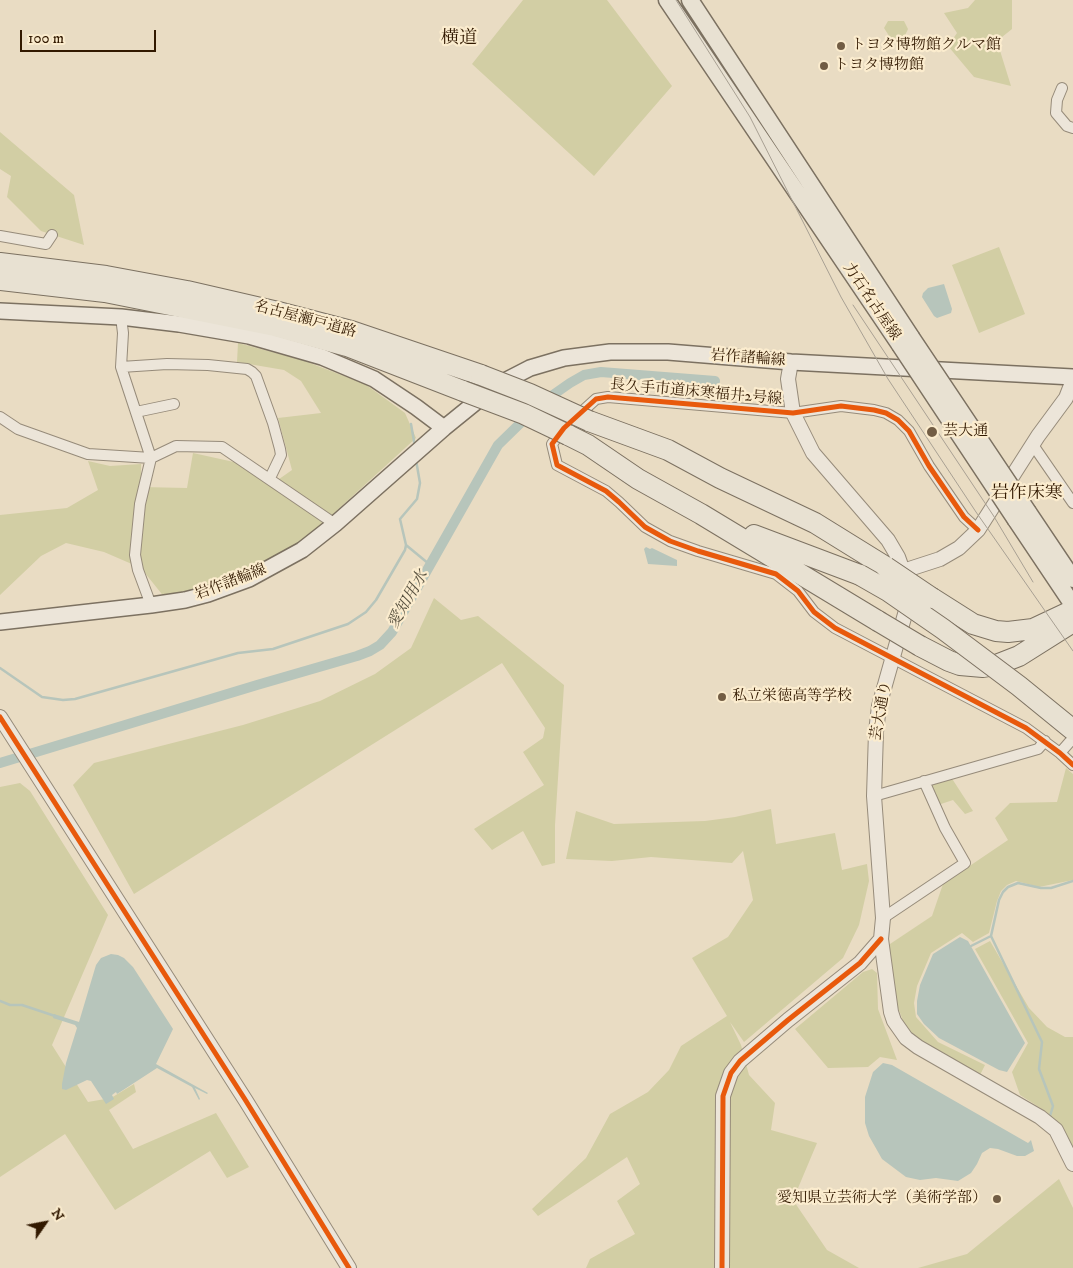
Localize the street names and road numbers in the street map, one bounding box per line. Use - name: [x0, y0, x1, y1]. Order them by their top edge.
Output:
- street label: 力石名古屋線: [838, 260, 904, 344]
- street label: 名古屋瀬戸道路: [252, 298, 358, 342]
- street label: 岩作諸輪線: [710, 347, 786, 371]
- street label: 長久手市道床寒福井2号線: [609, 377, 783, 409]
- street label: 岩作諸輪線: [193, 561, 269, 605]
- street label: 芸大通り: [868, 680, 896, 742]

